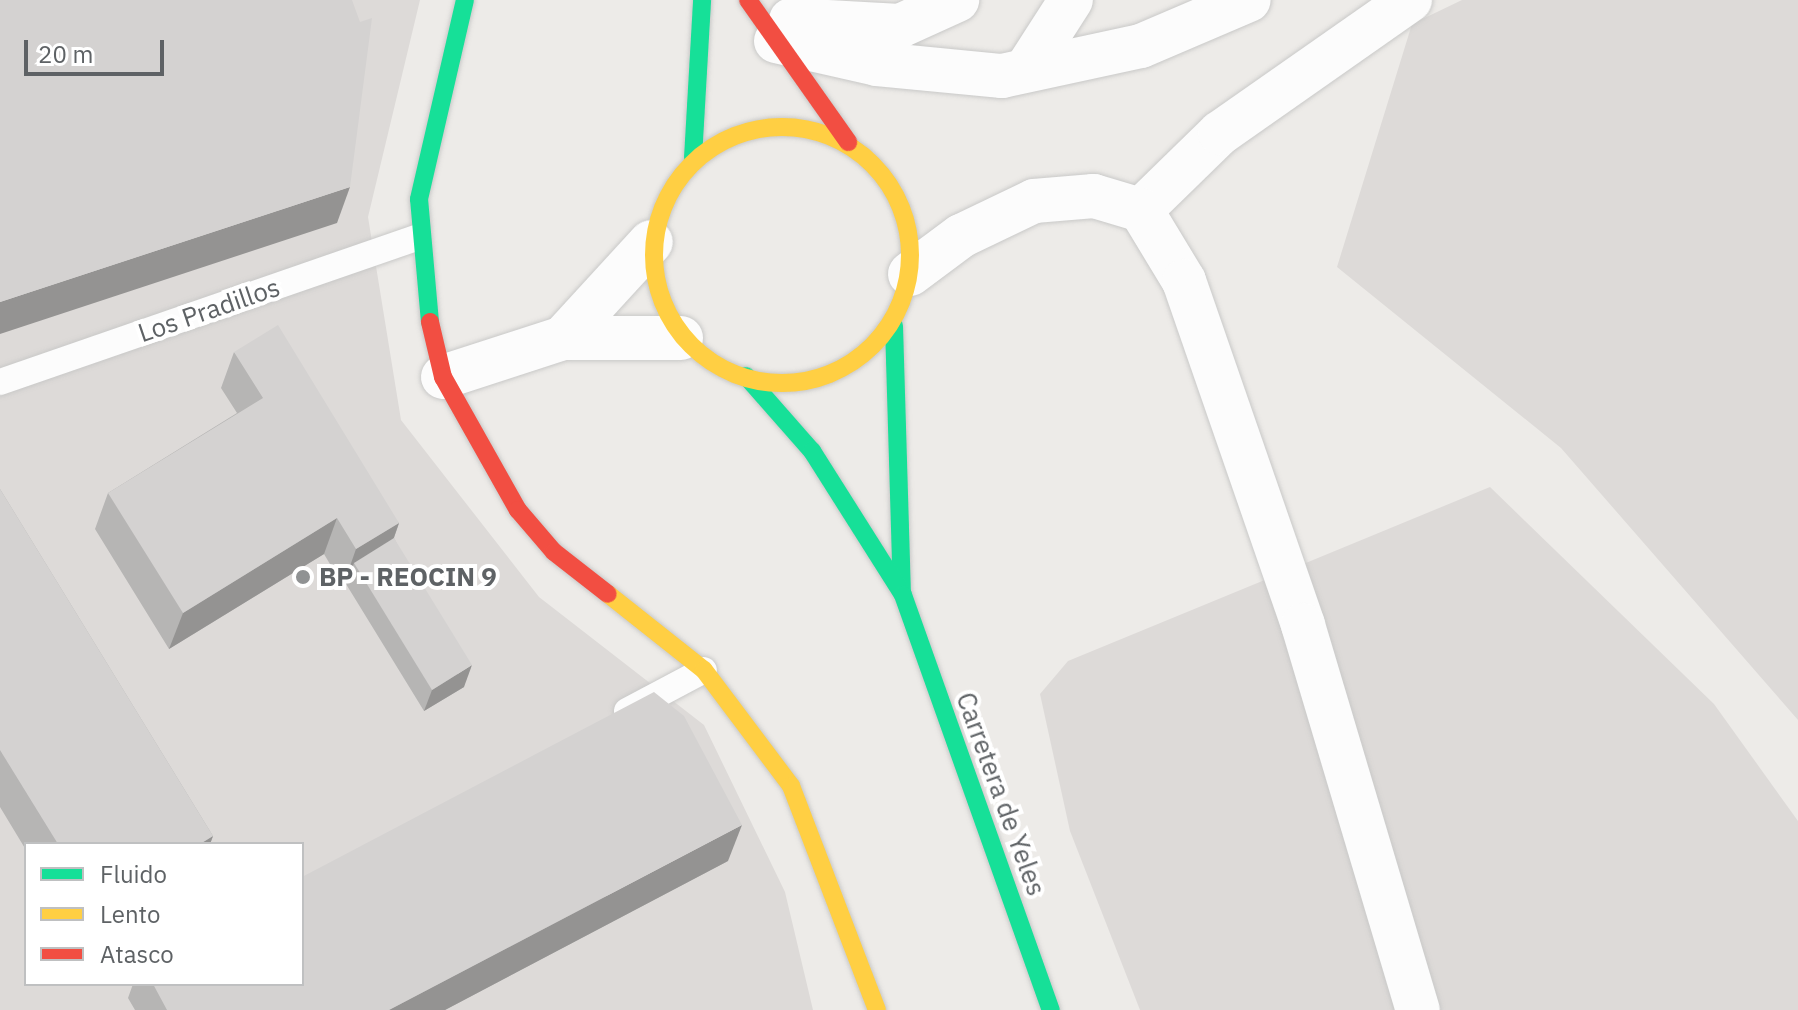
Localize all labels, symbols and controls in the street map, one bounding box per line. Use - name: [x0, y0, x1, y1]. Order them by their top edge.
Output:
- scale bar: [28, 24, 168, 74]
- text: 20 m: [38, 38, 93, 70]
- street label: Los Pradillos: [134, 271, 284, 349]
- place label: BP - REOCIN 9: [319, 561, 497, 593]
- marker: BP - REOCIN 9: [294, 568, 312, 586]
- street label: Carretera de Yeles: [950, 688, 1052, 900]
- legend: [24, 842, 304, 986]
- text: Fluido: [100, 858, 167, 890]
- text: Lento: [100, 898, 160, 930]
- text: Atasco: [100, 938, 174, 970]

